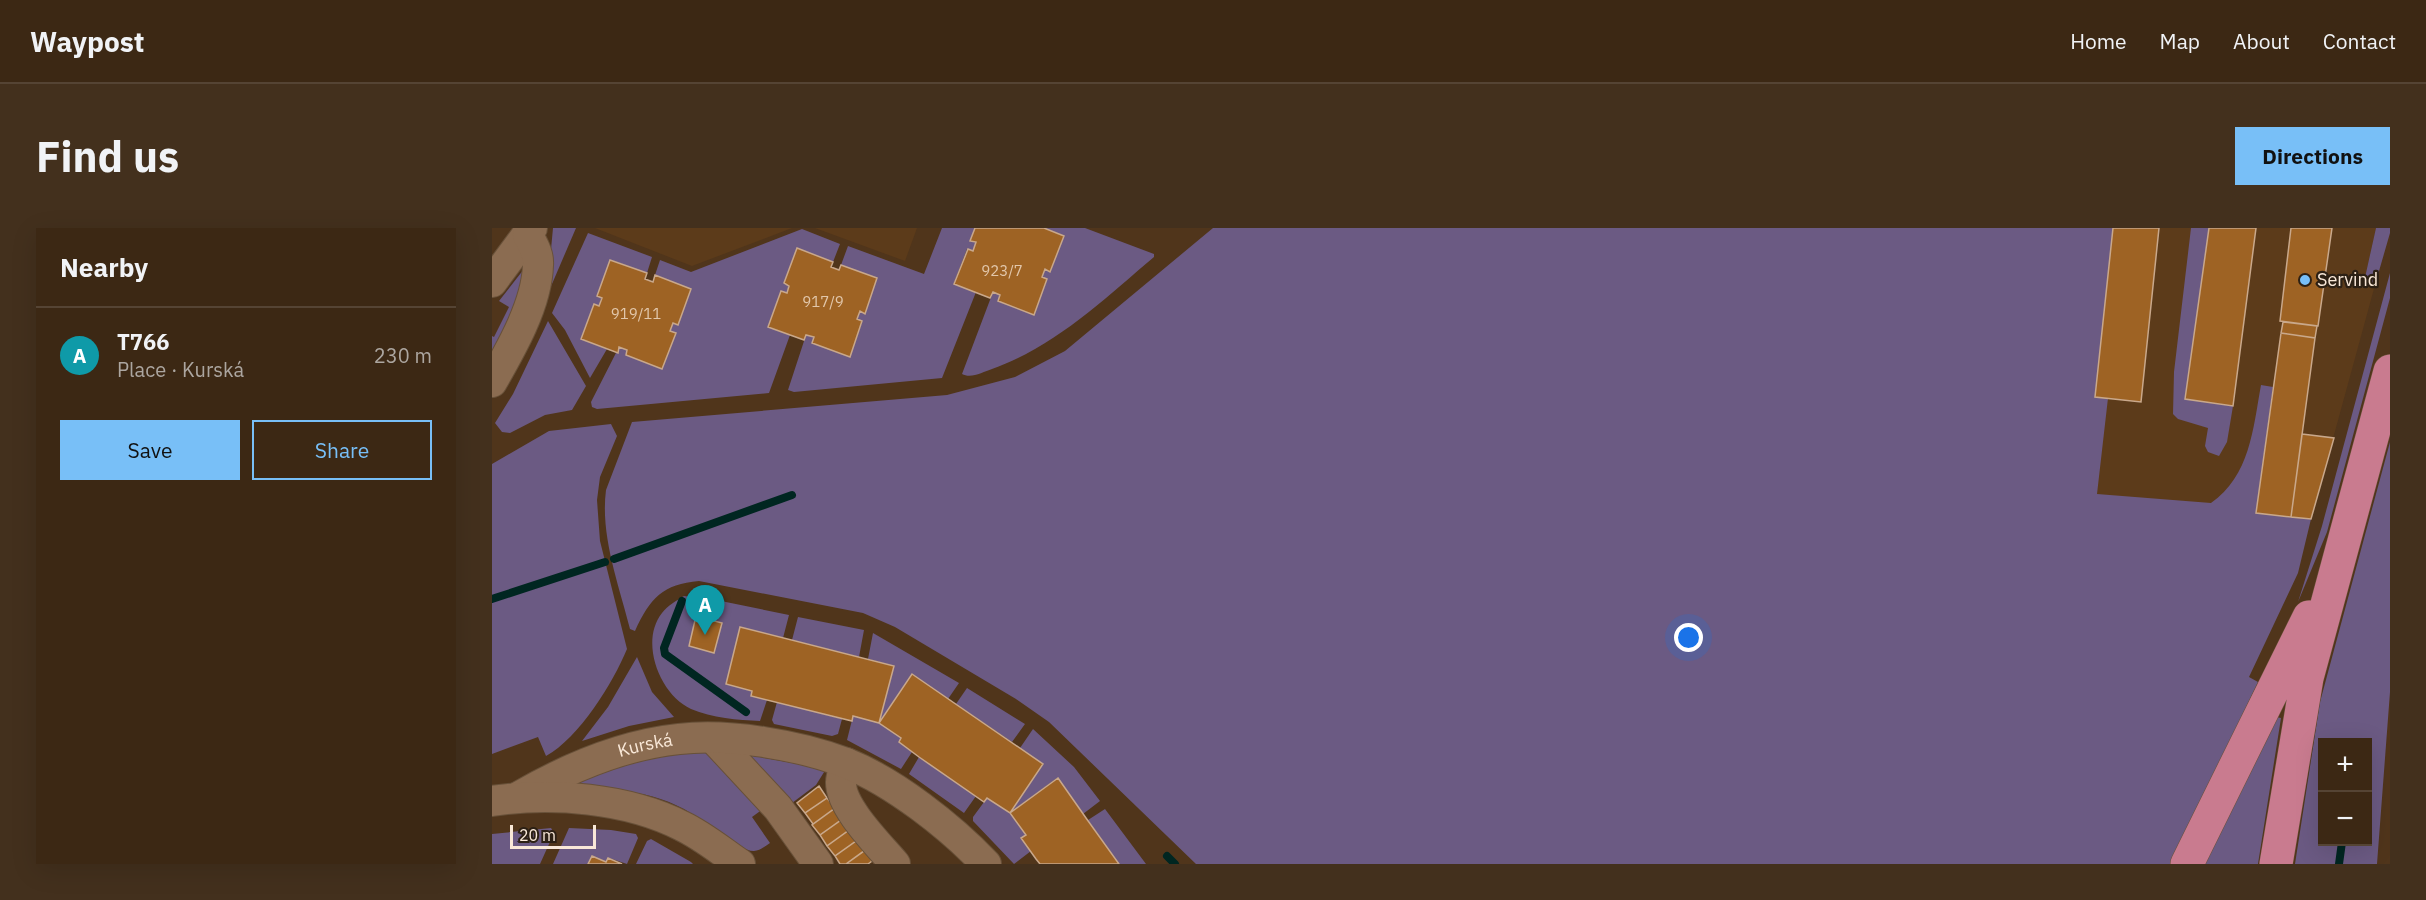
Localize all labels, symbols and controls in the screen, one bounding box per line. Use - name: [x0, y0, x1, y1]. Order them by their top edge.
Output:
- text: Waypost: [30, 23, 144, 60]
- text: Home: [2070, 27, 2127, 55]
- text: Map: [2160, 27, 2200, 55]
- text: About: [2233, 27, 2290, 55]
- text: Contact: [2323, 27, 2396, 55]
- button: Directions: [2235, 127, 2390, 185]
- text: Find us: [36, 129, 179, 184]
- text: Nearby: [60, 250, 148, 284]
- house number: 923/7: [981, 261, 1023, 280]
- place label: Servind: [2317, 268, 2378, 291]
- marker: Servind: [2298, 273, 2312, 287]
- house number: 917/9: [802, 292, 844, 311]
- house number: 919/11: [611, 304, 661, 323]
- text: T766: [117, 327, 169, 356]
- text: A: [73, 342, 86, 369]
- text: 230 m: [374, 342, 432, 369]
- text: Place · Kurská: [117, 356, 244, 383]
- button: Save: [60, 420, 240, 480]
- button: Share: [252, 420, 432, 480]
- pin: A: [686, 586, 724, 635]
- your location: [1674, 623, 1703, 652]
- street label: Kurská: [615, 728, 674, 762]
- map controls: [2318, 738, 2372, 846]
- button: +: [2318, 738, 2372, 792]
- button: −: [2318, 792, 2372, 846]
- scale bar: [510, 822, 596, 850]
- text: 20 m: [519, 825, 556, 845]

